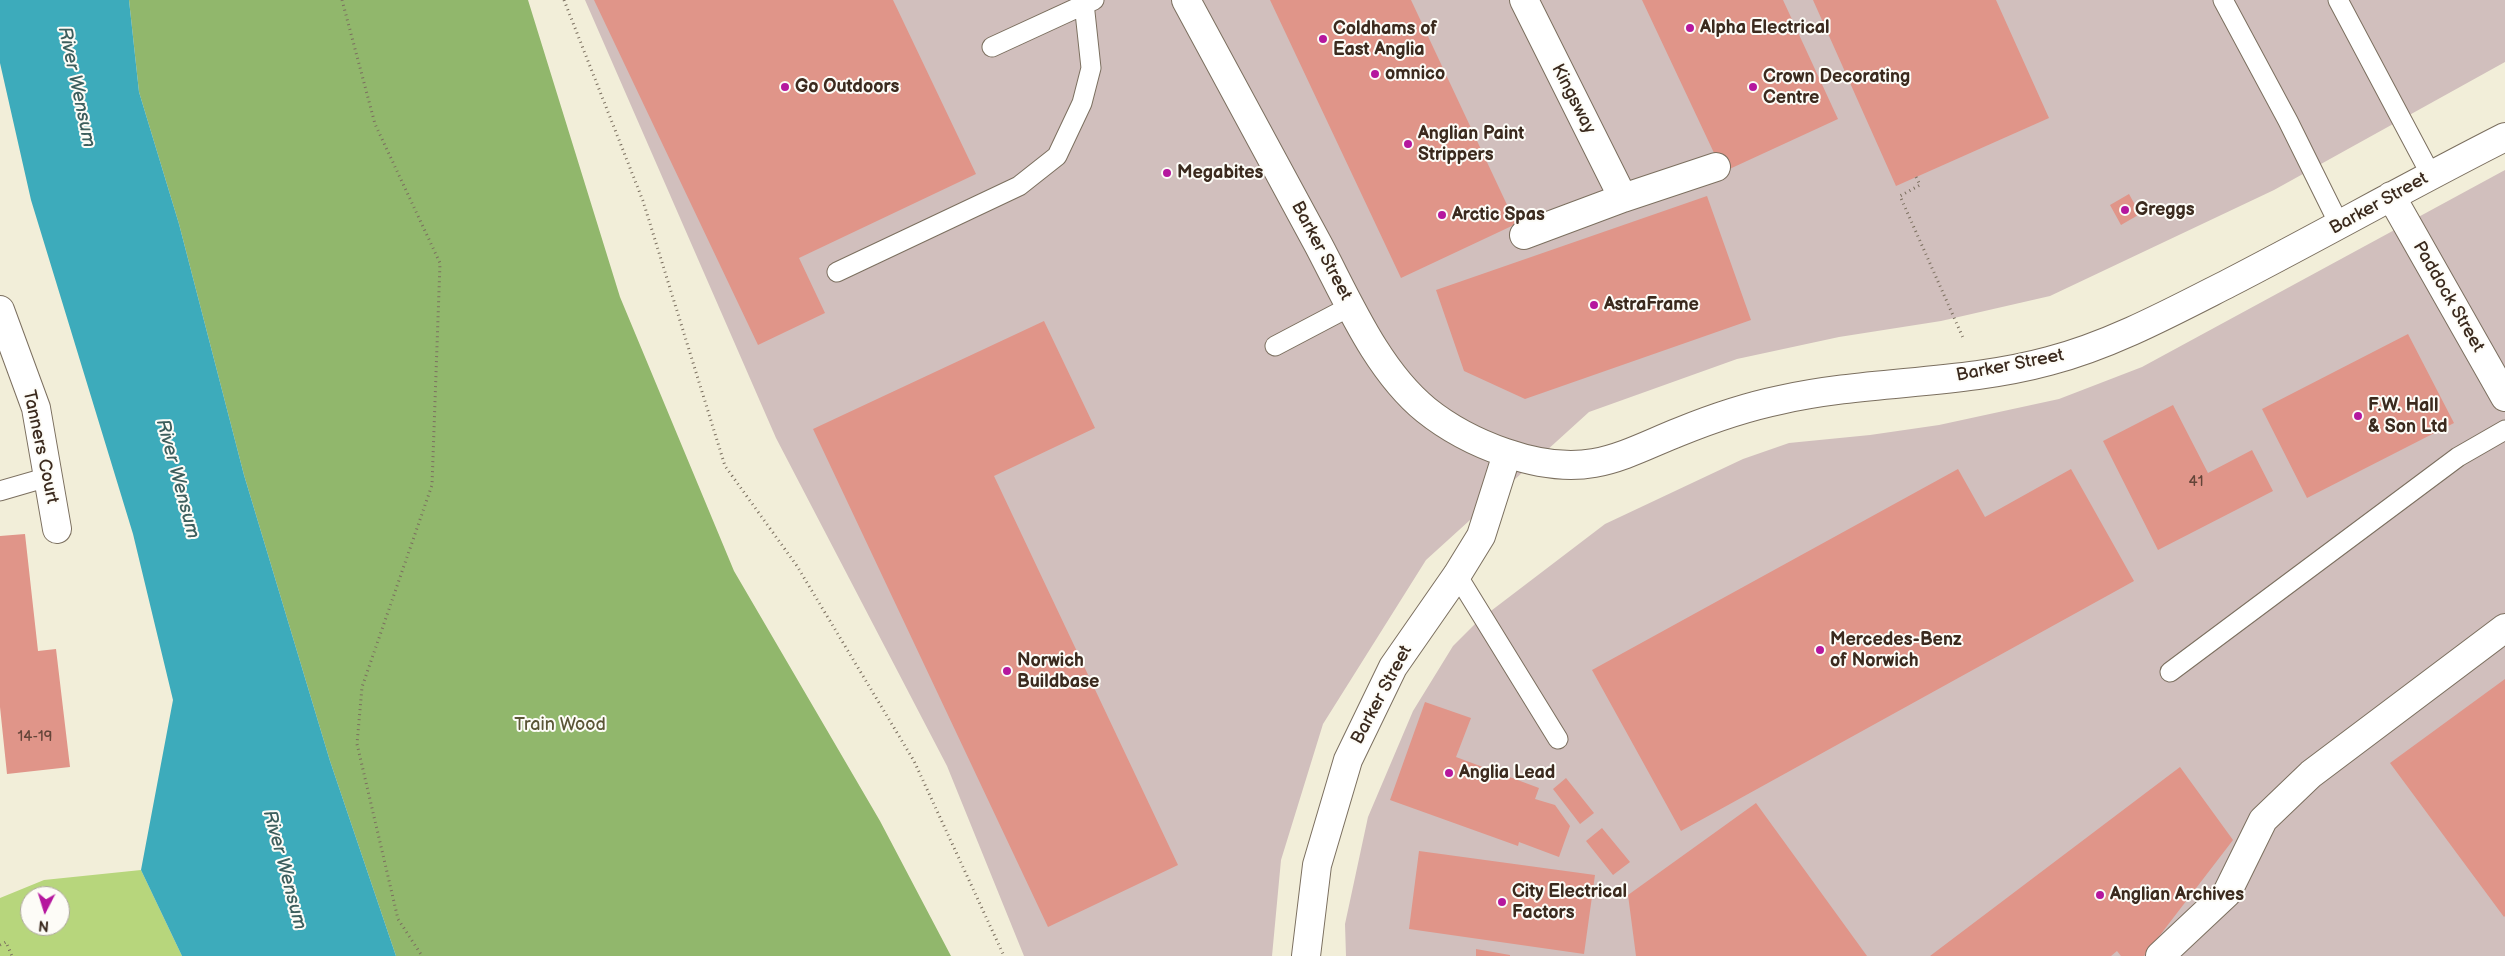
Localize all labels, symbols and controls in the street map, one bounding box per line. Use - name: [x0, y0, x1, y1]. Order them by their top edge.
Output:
- place label: Alpha Electrical: [1700, 17, 1830, 39]
- place label: Coldhams of East Anglia: [1333, 18, 1437, 60]
- marker: Alpha Electrical: [1684, 22, 1696, 34]
- water label: River Wensum: [52, 25, 100, 149]
- marker: Coldhams of East Anglia: [1317, 33, 1329, 45]
- street label: Kingsway: [1546, 60, 1600, 138]
- place label: omnico: [1385, 63, 1445, 85]
- place label: Crown Decorating Centre: [1763, 66, 1910, 108]
- marker: omnico: [1369, 68, 1381, 80]
- place label: Go Outdoors: [795, 76, 899, 98]
- marker: Go Outdoors: [779, 81, 791, 93]
- marker: Crown Decorating Centre: [1747, 81, 1759, 93]
- place label: Anglian Paint Strippers: [1418, 123, 1524, 166]
- marker: Anglian Paint Strippers: [1402, 138, 1414, 150]
- place label: Megabites: [1177, 162, 1263, 184]
- marker: Megabites: [1161, 167, 1173, 179]
- street label: Barker Street: [2326, 168, 2432, 240]
- street label: Barker Street: [1286, 198, 1356, 304]
- place label: Greggs: [2135, 199, 2195, 221]
- place label: Arctic Spas: [1452, 204, 1545, 226]
- marker: Greggs: [2119, 204, 2131, 216]
- marker: Arctic Spas: [1436, 209, 1448, 221]
- street label: Paddock Street: [2408, 238, 2488, 356]
- place label: AstraFrame: [1604, 294, 1699, 316]
- marker: AstraFrame: [1588, 299, 1600, 311]
- street label: Barker Street: [1954, 345, 2066, 387]
- street label: Tanners Court: [17, 388, 63, 506]
- place label: F.W. Hall & Son Ltd: [2368, 395, 2448, 438]
- marker: F.W. Hall & Son Ltd: [2352, 410, 2364, 422]
- water label: River Wensum: [150, 417, 204, 541]
- house number: 41: [2189, 473, 2203, 491]
- place label: Mercedes-Benz of Norwich: [1830, 629, 1962, 672]
- street label: Barker Street: [1347, 642, 1417, 748]
- marker: Mercedes-Benz of Norwich: [1814, 644, 1826, 656]
- place label: Norwich Buildbase: [1017, 650, 1099, 692]
- marker: Norwich Buildbase: [1001, 665, 1013, 677]
- park label: Train Wood: [514, 714, 606, 736]
- house number: 14-19: [18, 728, 52, 746]
- place label: Anglia Lead: [1459, 762, 1555, 784]
- marker: Anglia Lead: [1443, 767, 1455, 779]
- water label: River Wensum: [257, 808, 311, 932]
- place label: City Electrical Factors: [1512, 881, 1627, 924]
- place label: Anglian Archives: [2110, 884, 2244, 906]
- north arrow: [20, 886, 70, 936]
- marker: Anglian Archives: [2094, 889, 2106, 901]
- marker: City Electrical Factors: [1496, 896, 1508, 908]
- text: N: [38, 917, 50, 934]

